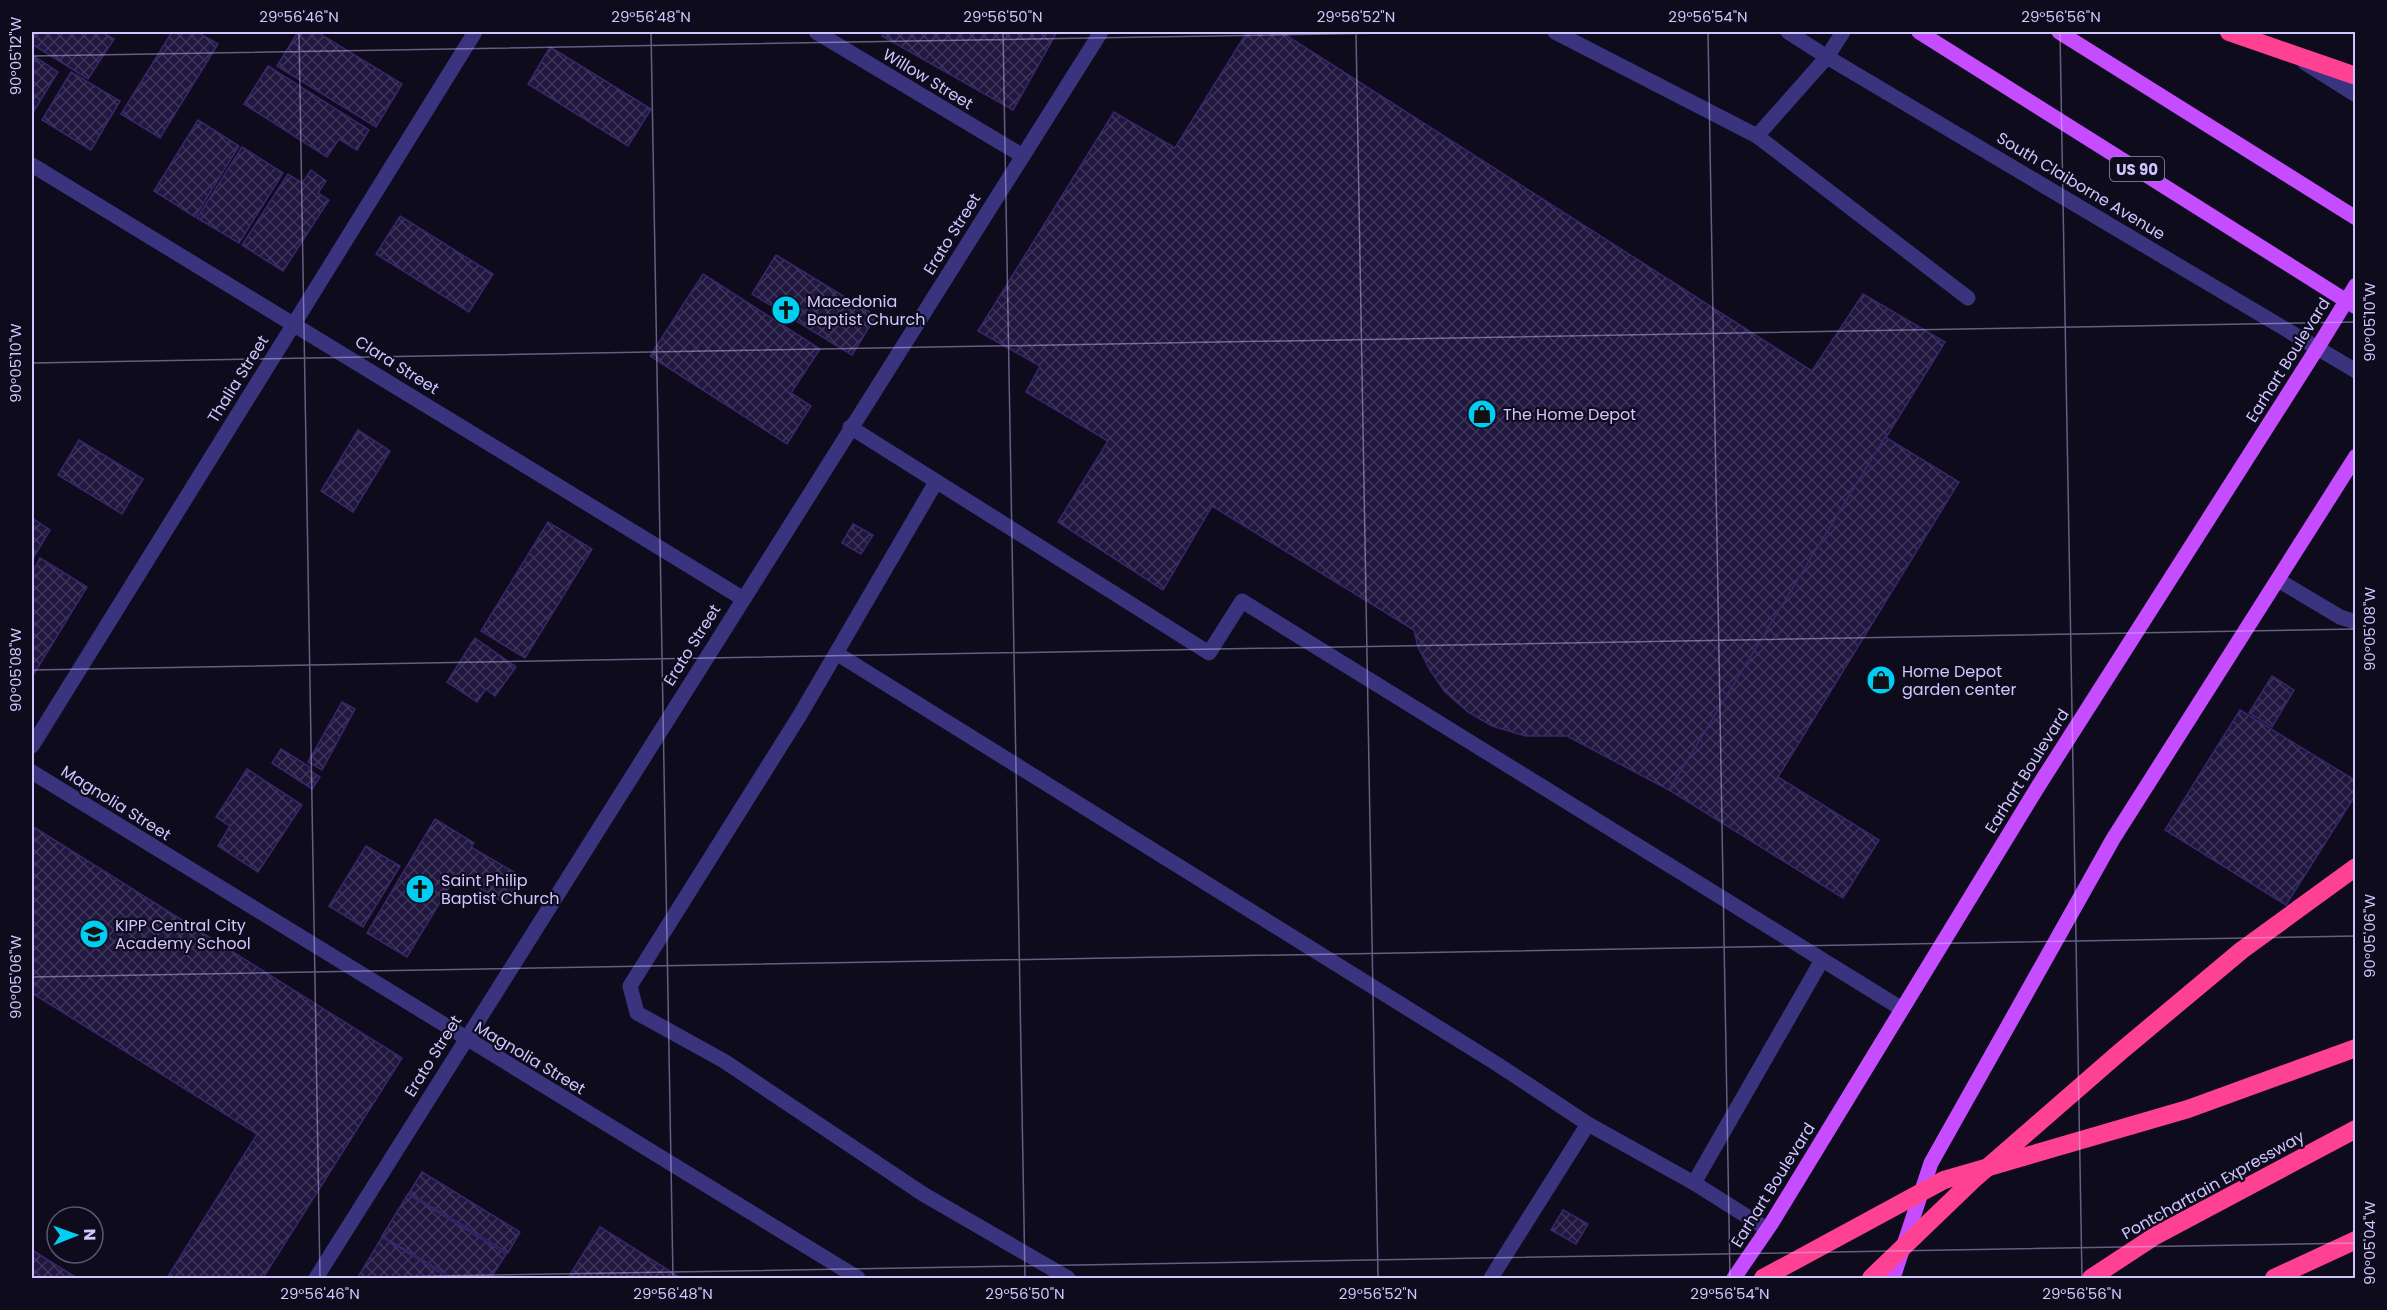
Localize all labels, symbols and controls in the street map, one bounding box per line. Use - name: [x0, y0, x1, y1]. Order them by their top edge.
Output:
- text: 29°56'46"N: [259, 6, 339, 27]
- text: 29°56'48"N: [611, 6, 691, 27]
- text: 29°56'50"N: [963, 6, 1043, 27]
- text: 29°56'52"N: [1317, 6, 1395, 27]
- text: 29°56'54"N: [1668, 6, 1748, 27]
- text: 29°56'56"N: [2021, 6, 2101, 27]
- text: 90°05'12"W: [5, 16, 26, 95]
- street label: Willow Street: [878, 43, 978, 115]
- street label: South Claiborne Avenue: [1992, 126, 2170, 246]
- road number: US 90: [2110, 157, 2164, 181]
- street label: Erato Street: [918, 189, 986, 279]
- text: 90°05'10"W: [2359, 282, 2380, 362]
- place label: Macedonia Baptist Church: [807, 290, 925, 331]
- street label: Earhart Boulevard: [2240, 293, 2336, 427]
- church icon: Macedonia Baptist Church: [770, 294, 802, 326]
- text: 90°05'10"W: [5, 323, 26, 403]
- street label: Clara Street: [351, 330, 444, 400]
- street label: Thalia Street: [202, 331, 274, 427]
- shop icon: The Home Depot: [1466, 398, 1498, 430]
- place label: The Home Depot: [1503, 403, 1636, 426]
- text: 90°05'08"W: [2359, 587, 2380, 671]
- street label: Erato Street: [658, 600, 726, 690]
- text: 90°05'08"W: [5, 628, 26, 712]
- place label: Home Depot garden center: [1902, 660, 2016, 701]
- shop icon: Home Depot garden center: [1865, 664, 1897, 696]
- street label: Earhart Boulevard: [1979, 704, 2075, 838]
- street label: Magnolia Street: [57, 760, 176, 846]
- place label: Saint Philip Baptist Church: [441, 869, 559, 910]
- church icon: Saint Philip Baptist Church: [404, 873, 436, 905]
- text: 90°05'06"W: [2359, 894, 2380, 978]
- place label: KIPP Central City Academy School: [115, 914, 251, 955]
- school or university icon: KIPP Central City Academy School: [78, 918, 110, 950]
- text: 90°05'06"W: [5, 935, 26, 1019]
- street label: Erato Street: [399, 1011, 467, 1101]
- street label: Magnolia Street: [470, 1016, 590, 1100]
- street label: Earhart Boulevard: [1725, 1118, 1821, 1252]
- street label: Pontchartrain Expressway: [2118, 1125, 2308, 1245]
- text: 90°05'04"W: [2359, 1201, 2380, 1285]
- north arrow: [45, 1205, 105, 1265]
- text: N: [78, 1229, 101, 1241]
- text: 29°56'46"N: [280, 1283, 360, 1304]
- text: 29°56'48"N: [633, 1283, 713, 1304]
- text: 29°56'50"N: [985, 1283, 1065, 1304]
- text: 29°56'52"N: [1339, 1283, 1417, 1304]
- text: 29°56'54"N: [1690, 1283, 1770, 1304]
- text: 29°56'56"N: [2042, 1283, 2122, 1304]

